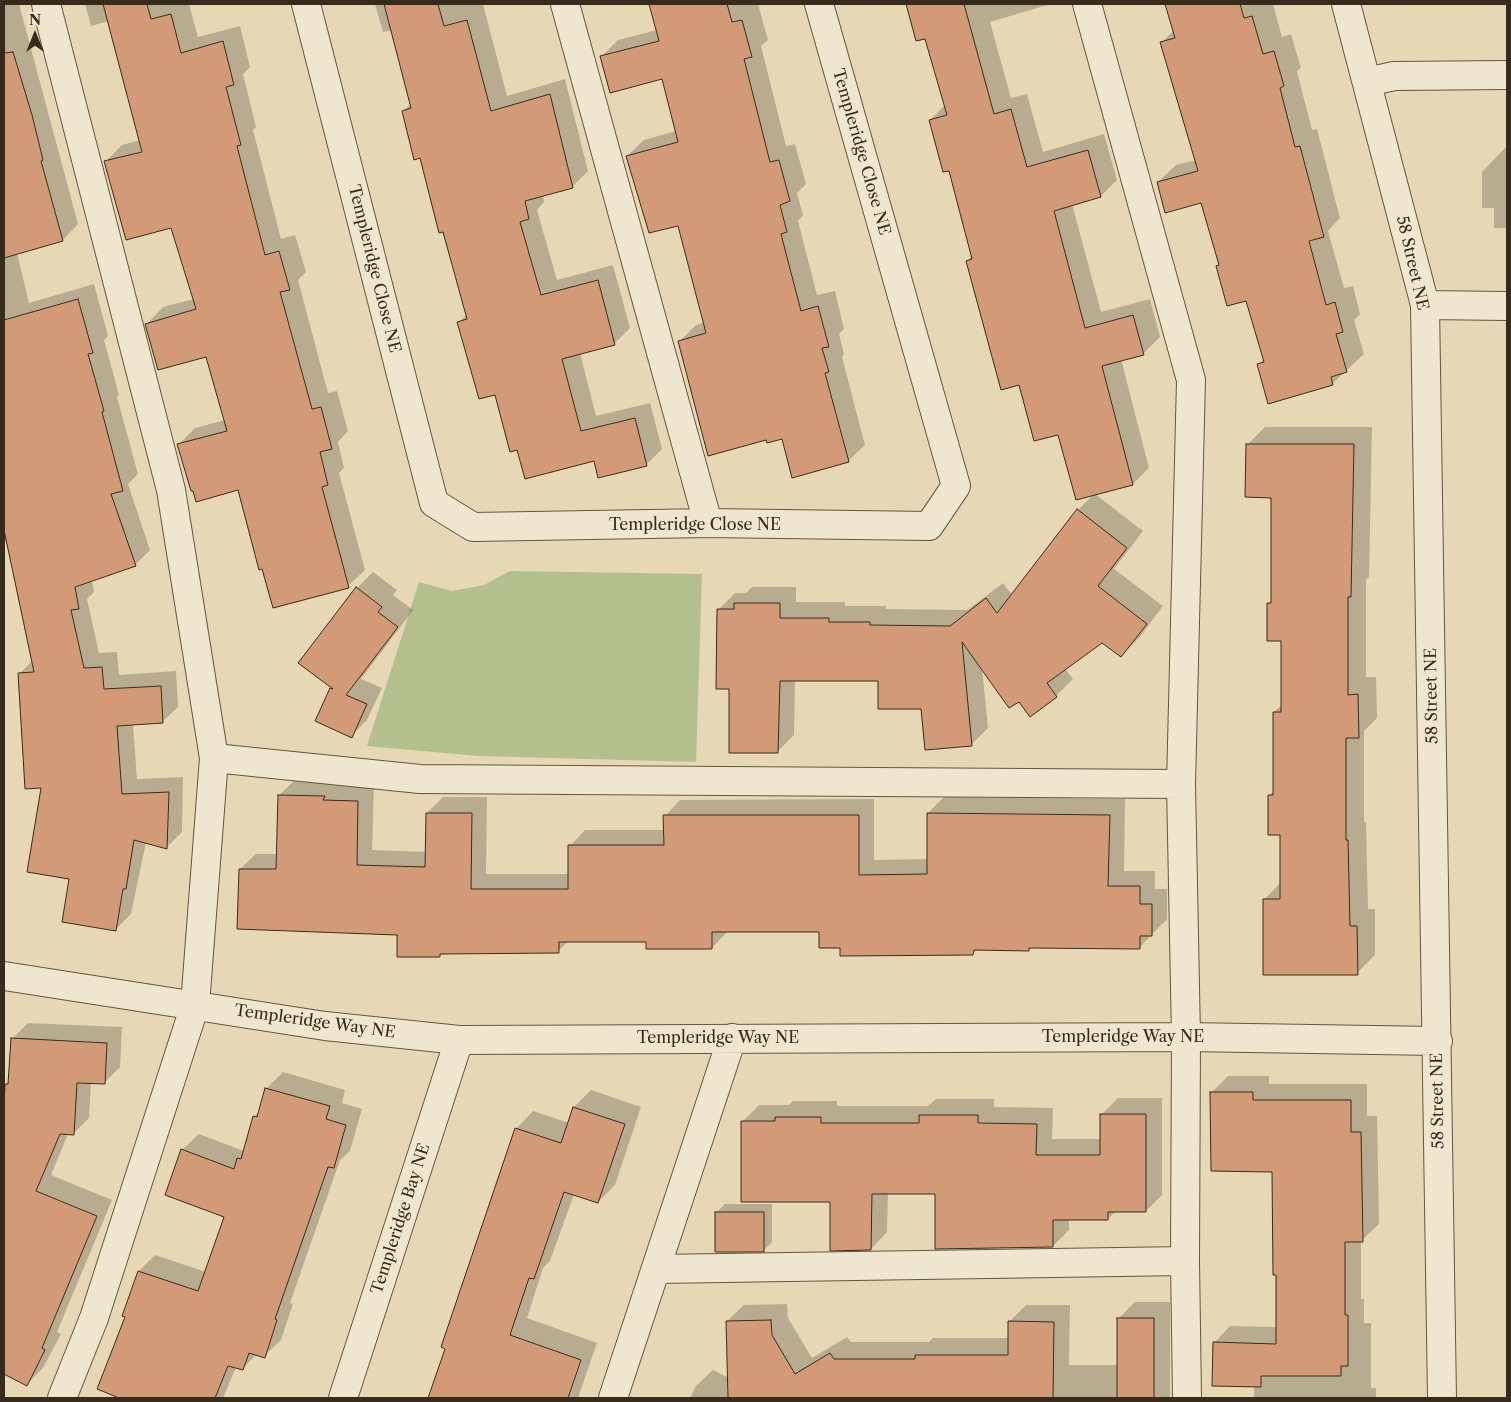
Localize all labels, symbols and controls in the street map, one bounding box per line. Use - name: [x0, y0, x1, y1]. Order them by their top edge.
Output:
- north arrow: [10, 10, 60, 60]
- text: N: [29, 11, 41, 29]
- street label: Templeridge Close NE: [828, 67, 894, 237]
- street label: Templeridge Close NE: [344, 183, 404, 355]
- street label: 58 Street NE: [1392, 214, 1432, 312]
- street label: Templeridge Close NE: [609, 515, 781, 535]
- street label: 58 Street NE: [1422, 648, 1442, 744]
- street label: Templeridge Way NE: [233, 1001, 397, 1043]
- street label: Templeridge Way NE: [1042, 1027, 1204, 1047]
- street label: Templeridge Way NE: [637, 1028, 799, 1048]
- street label: 58 Street NE: [1428, 1053, 1448, 1149]
- street label: Templeridge Bay NE: [368, 1141, 434, 1297]

